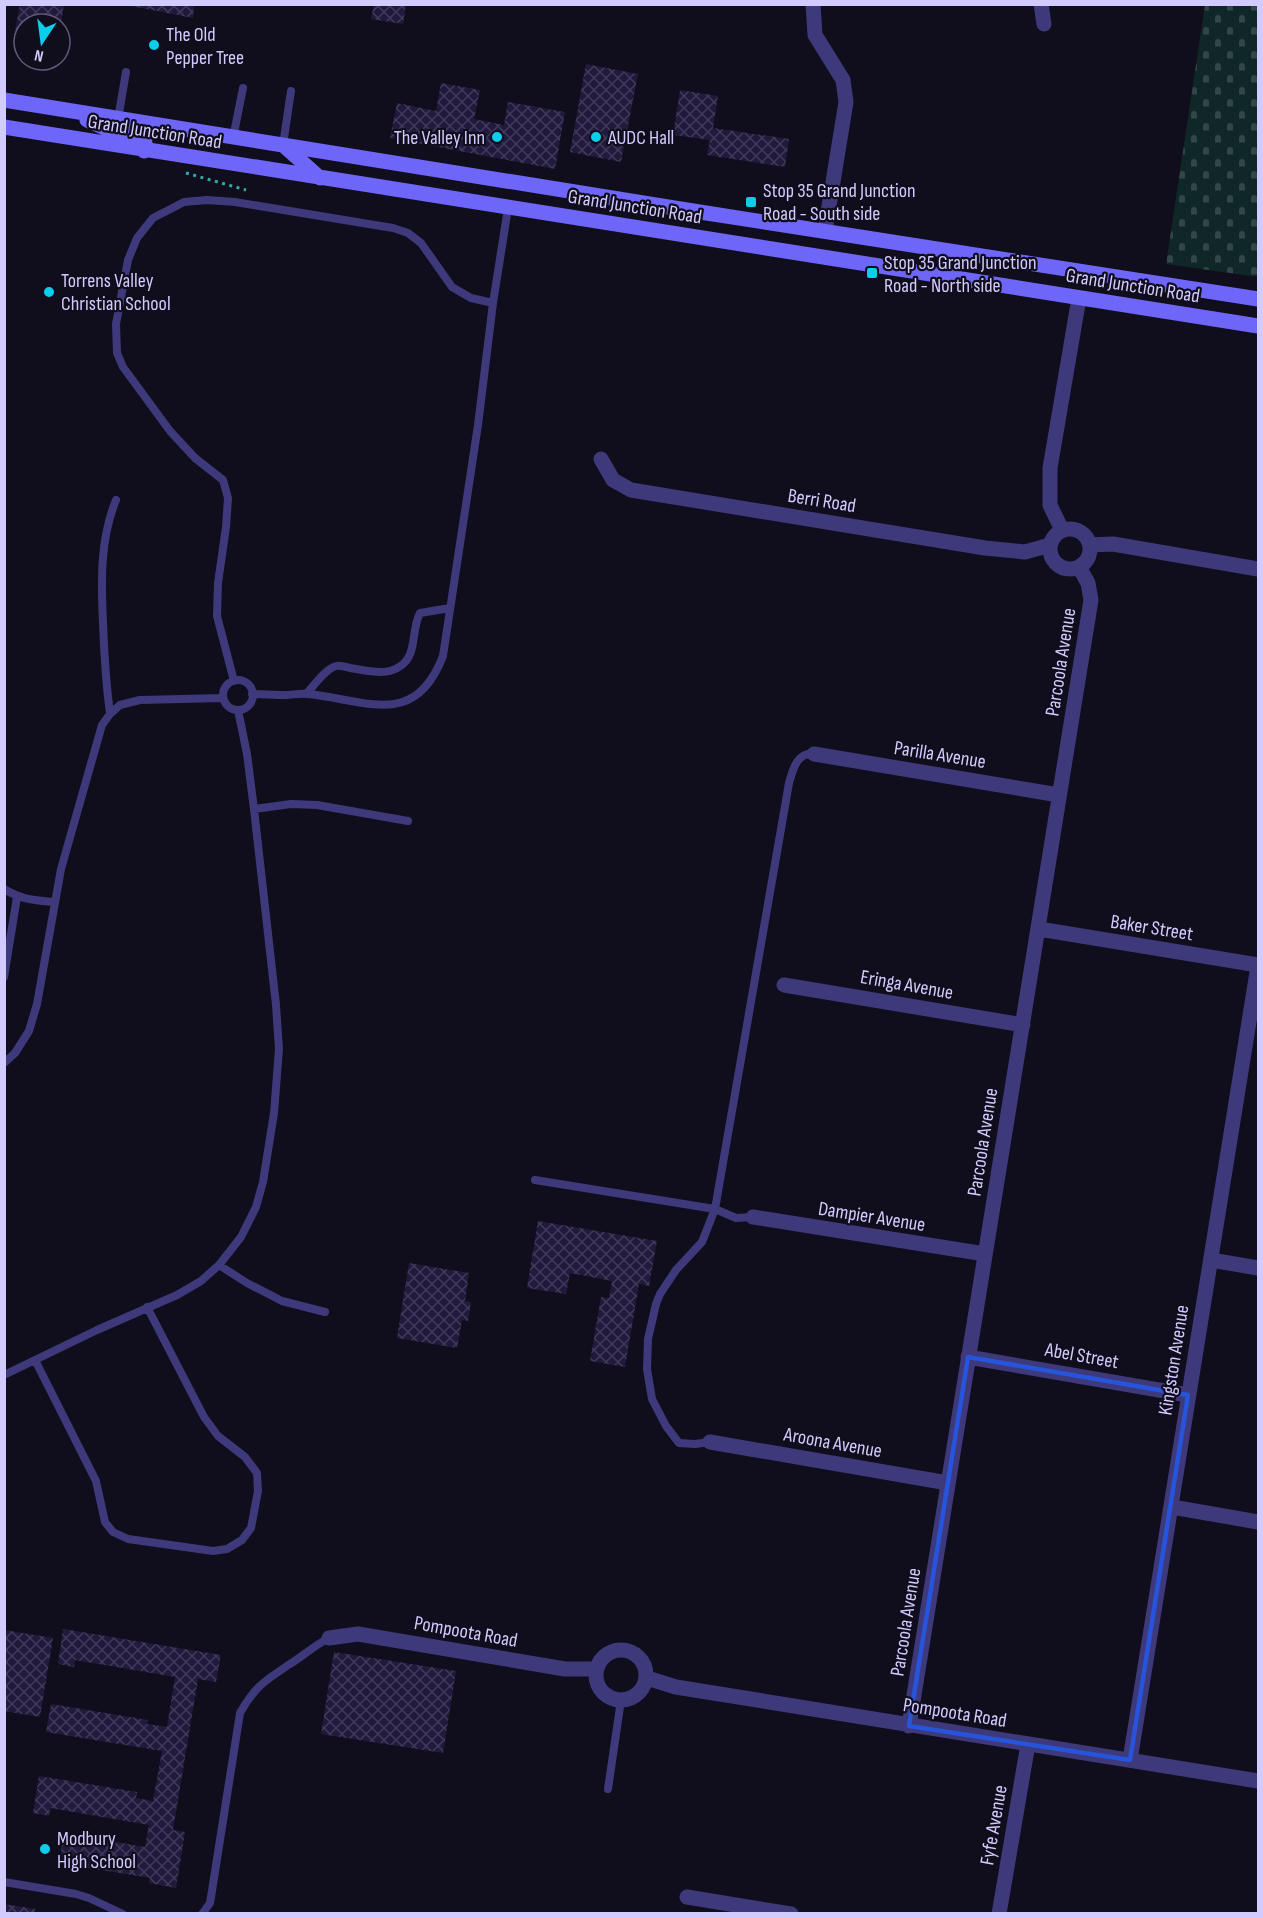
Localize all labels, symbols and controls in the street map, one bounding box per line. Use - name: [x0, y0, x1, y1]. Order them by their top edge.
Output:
- north arrow: [12, 12, 72, 72]
- place label: The Old Pepper Tree: [166, 23, 244, 70]
- marker: The Old Pepper Tree: [147, 38, 161, 52]
- text: N: [33, 45, 45, 65]
- street label: Grand Junction Road: [86, 110, 224, 154]
- place label: The Valley Inn: [394, 126, 485, 150]
- place label: AUDC Hall: [607, 126, 674, 150]
- marker: The Valley Inn: [490, 130, 504, 144]
- marker: AUDC Hall: [589, 130, 603, 144]
- place label: Stop 35 Grand Junction Road - South side: [763, 179, 916, 226]
- street label: Grand Junction Road: [566, 185, 704, 229]
- marker: Stop 35 Grand Junction Road - South side: [744, 195, 758, 209]
- place label: Stop 35 Grand Junction Road - North side: [884, 251, 1037, 298]
- street label: Grand Junction Road: [1064, 264, 1202, 308]
- marker: Stop 35 Grand Junction Road - North side: [865, 266, 879, 280]
- place label: Torrens Valley Christian School: [61, 269, 171, 316]
- marker: Torrens Valley Christian School: [42, 285, 56, 299]
- street label: Berri Road: [786, 484, 858, 518]
- street label: Parcoola Avenue: [1041, 606, 1081, 718]
- street label: Parilla Avenue: [892, 736, 987, 774]
- street label: Baker Street: [1109, 910, 1195, 946]
- street label: Eringa Avenue: [859, 965, 955, 1005]
- street label: Parcoola Avenue: [963, 1086, 1003, 1198]
- street label: Dampier Avenue: [817, 1197, 927, 1237]
- street label: Kingston Avenue: [1153, 1303, 1195, 1417]
- street label: Abel Street: [1042, 1338, 1120, 1374]
- street label: Aroona Avenue: [781, 1422, 884, 1463]
- street label: Parcoola Avenue: [886, 1566, 926, 1678]
- street label: Pompoota Road: [412, 1611, 519, 1653]
- street label: Pompoota Road: [901, 1693, 1008, 1733]
- street label: Fyfe Avenue: [975, 1783, 1013, 1867]
- place label: Modbury High School: [57, 1827, 136, 1874]
- marker: Modbury High School: [38, 1842, 52, 1856]

